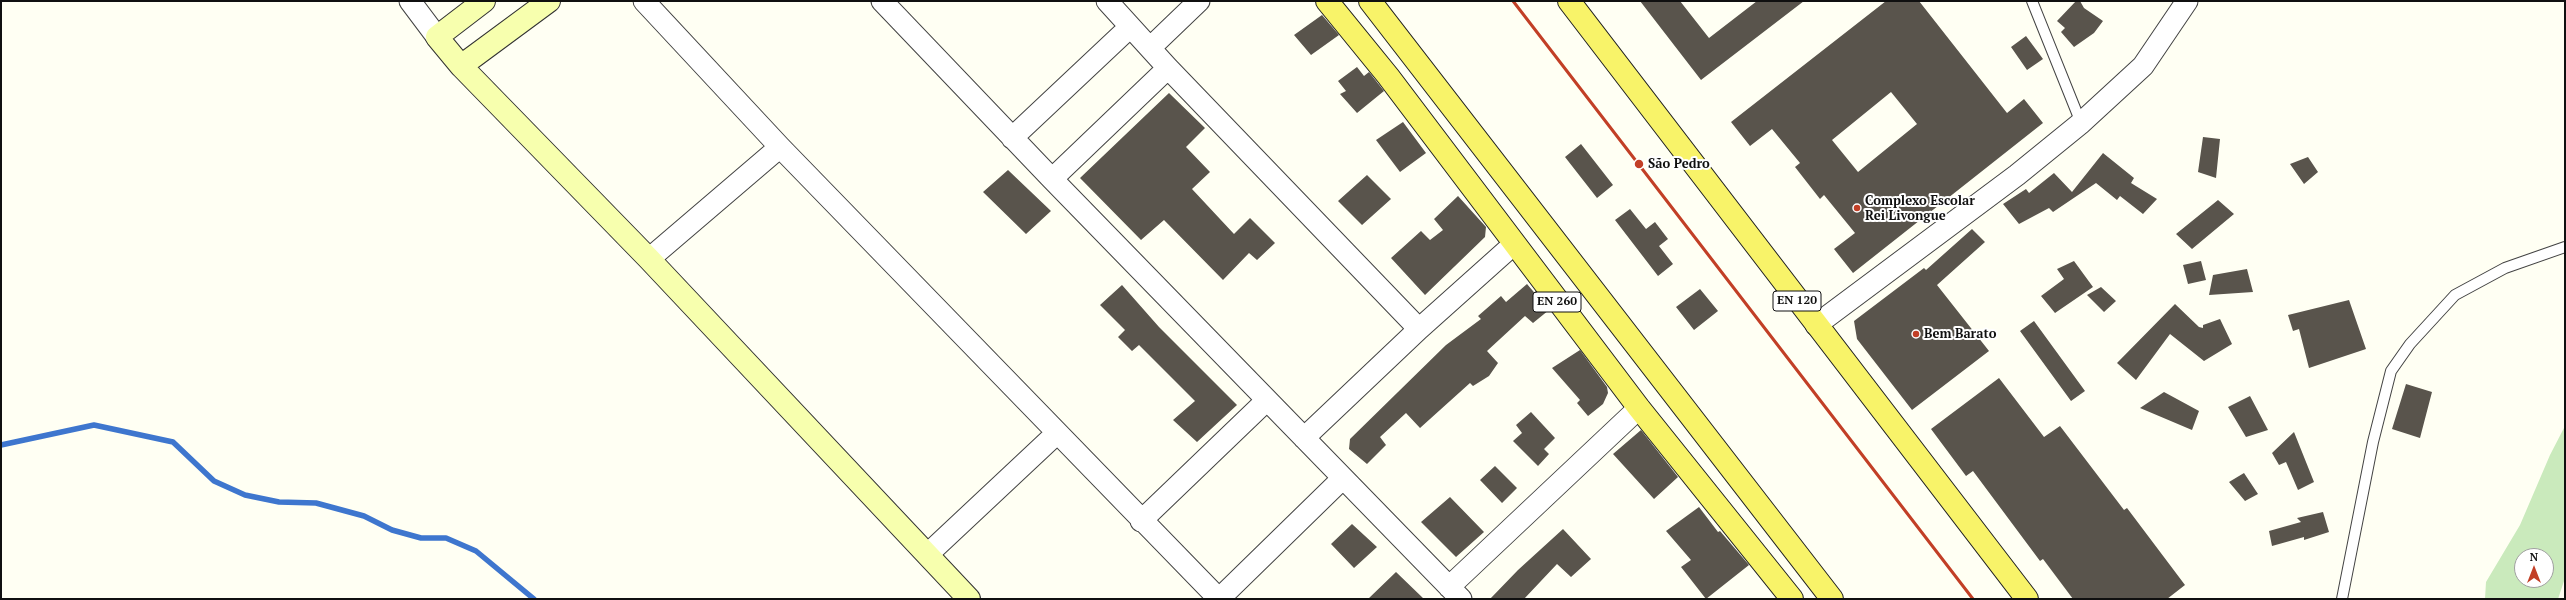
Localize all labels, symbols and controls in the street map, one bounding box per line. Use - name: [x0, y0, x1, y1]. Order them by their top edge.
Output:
- place label: São Pedro: [1648, 156, 1710, 172]
- marker: São Pedro: [1633, 158, 1645, 170]
- place label: Complexo Escolar Rei Livongue: [1865, 193, 1975, 224]
- marker: Complexo Escolar Rei Livongue: [1852, 203, 1862, 213]
- road number: EN 120: [1773, 291, 1821, 311]
- road number: EN 260: [1533, 292, 1581, 312]
- place label: Bem Barato: [1924, 326, 1996, 342]
- marker: Bem Barato: [1911, 329, 1921, 339]
- north arrow: [2514, 548, 2554, 588]
- text: N: [2530, 550, 2538, 564]

